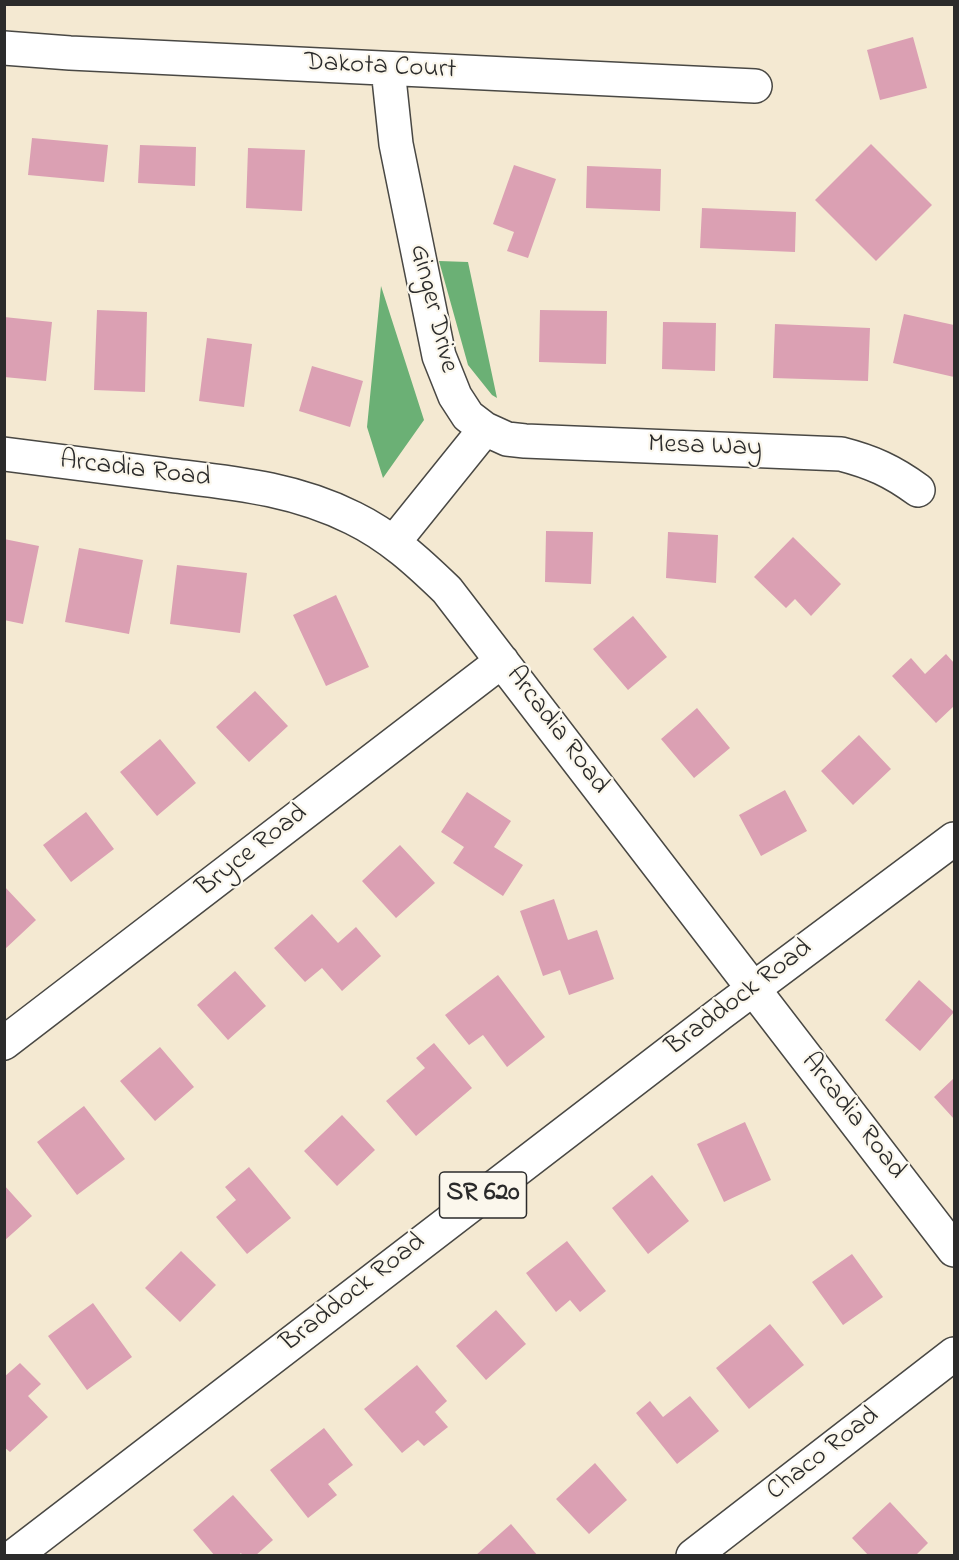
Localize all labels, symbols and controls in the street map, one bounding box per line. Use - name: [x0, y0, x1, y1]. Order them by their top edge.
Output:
- street label: Dakota Court: [303, 48, 457, 88]
- street label: Ginger Drive: [400, 242, 464, 376]
- street label: Mesa Way: [647, 430, 763, 466]
- street label: Arcadia Road: [58, 446, 212, 496]
- street label: Arcadia Road: [497, 661, 615, 801]
- street label: Bryce Road: [191, 799, 315, 905]
- street label: Braddock Road: [660, 933, 820, 1065]
- street label: Arcadia Road: [793, 1047, 911, 1187]
- road number: SR 620: [440, 1172, 526, 1218]
- street label: Braddock Road: [275, 1227, 433, 1361]
- street label: Chaco Road: [761, 1401, 887, 1509]

